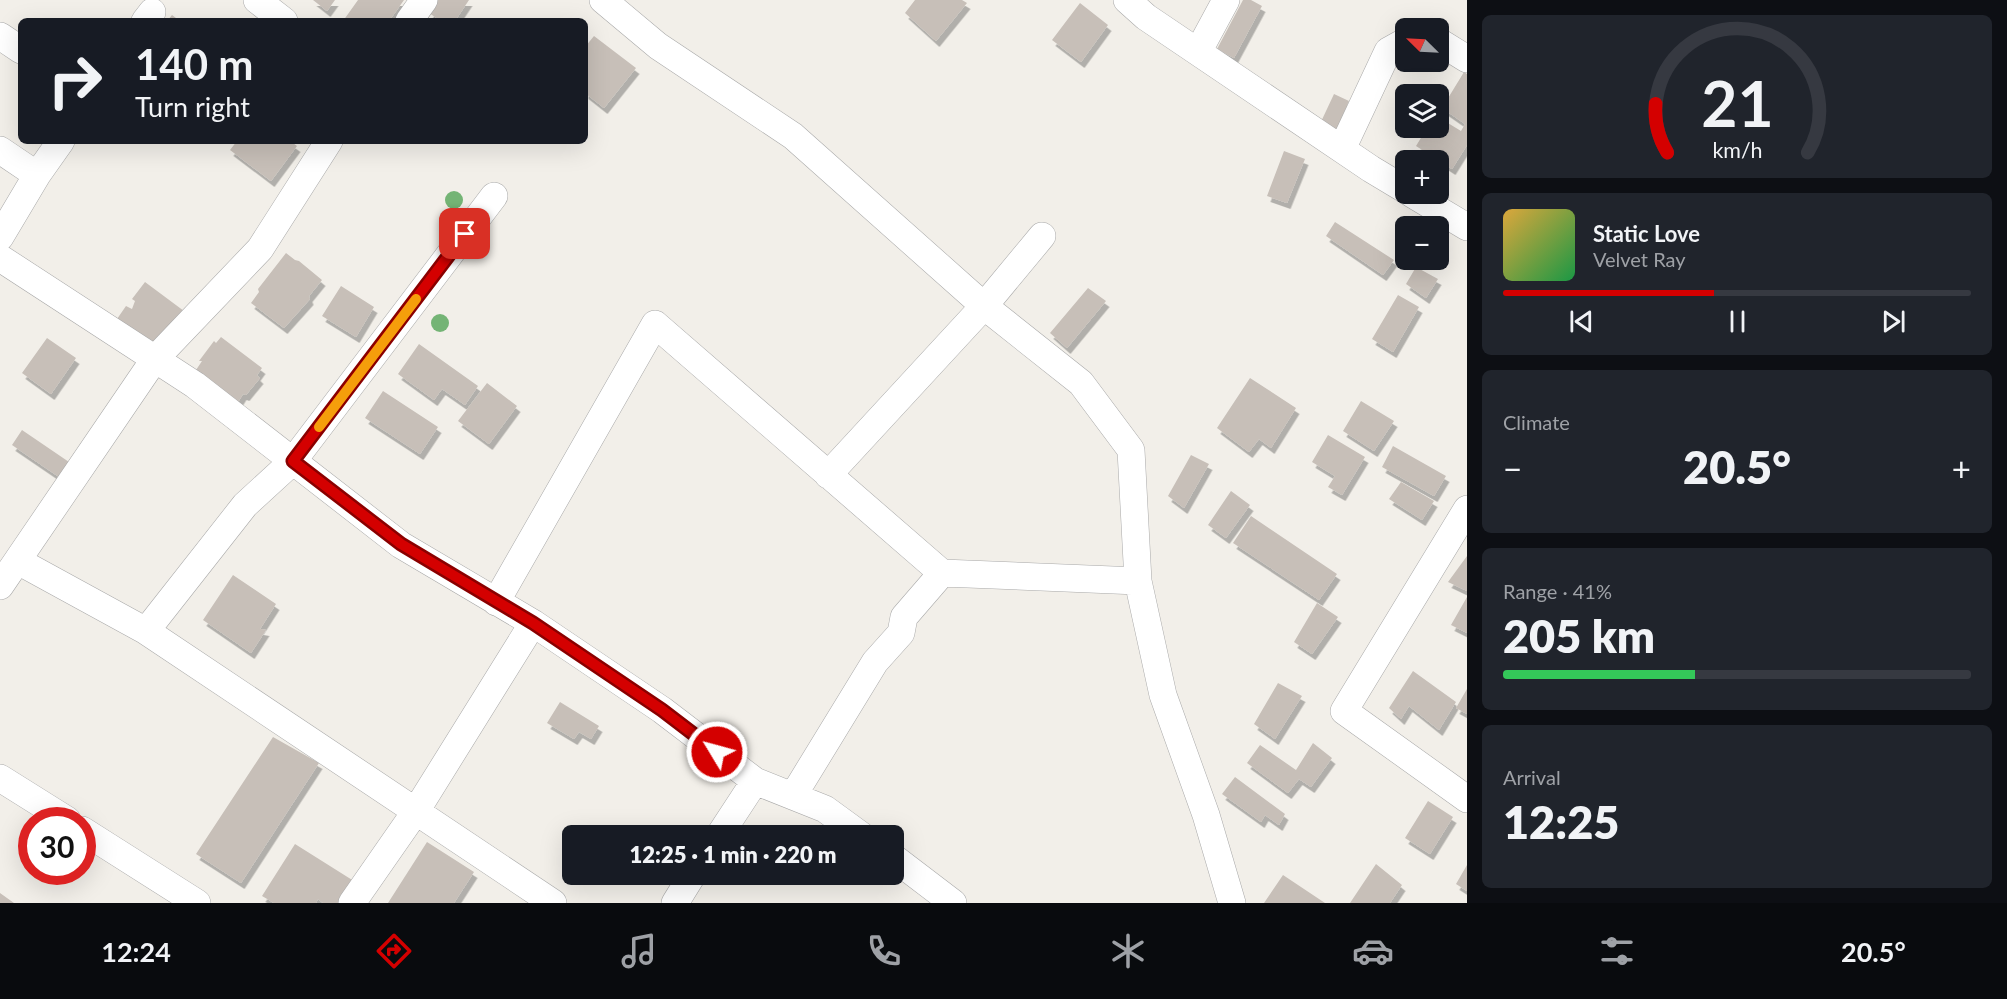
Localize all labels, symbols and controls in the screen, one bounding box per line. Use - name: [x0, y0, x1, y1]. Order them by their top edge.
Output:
- north arrow: [1395, 18, 1449, 72]
- map controls: [1395, 18, 1449, 270]
- text: 140 m: [135, 39, 253, 89]
- icon: right: [36, 42, 114, 120]
- text: 21: [1701, 65, 1773, 140]
- button: layers: [1395, 84, 1449, 138]
- text: Turn right: [135, 90, 250, 123]
- text: km/h: [1712, 138, 1762, 164]
- button: +: [1395, 150, 1449, 204]
- pin: [439, 208, 490, 259]
- button: −: [1395, 216, 1449, 270]
- icon: arrive: [448, 217, 481, 250]
- text: Static Love: [1593, 220, 1700, 247]
- text: Velvet Ray: [1593, 247, 1686, 271]
- icon: previous: [1565, 305, 1598, 338]
- icon: pause: [1721, 305, 1754, 338]
- icon: next: [1877, 305, 1910, 338]
- text: Climate: [1503, 410, 1570, 434]
- text: 20.5°: [1683, 440, 1791, 494]
- text: −: [1503, 448, 1522, 488]
- text: +: [1952, 448, 1971, 488]
- text: Range · 41%: [1503, 579, 1612, 603]
- text: 205 km: [1503, 609, 1655, 663]
- position arrow: [685, 720, 749, 784]
- text: Arrival: [1503, 765, 1561, 789]
- text: 12:25: [1503, 795, 1619, 849]
- speed limit sign: 30: [18, 807, 96, 885]
- text: 12:25 · 1 min · 220 m: [630, 841, 836, 868]
- icon: directions: [373, 930, 415, 972]
- icon: music: [618, 930, 660, 972]
- icon: phone: [863, 930, 905, 972]
- icon: climate: [1107, 930, 1149, 972]
- icon: car: [1352, 930, 1394, 972]
- icon: filters: [1596, 930, 1638, 972]
- text: 12:24: [101, 935, 171, 968]
- text: 20.5°: [1841, 935, 1906, 968]

